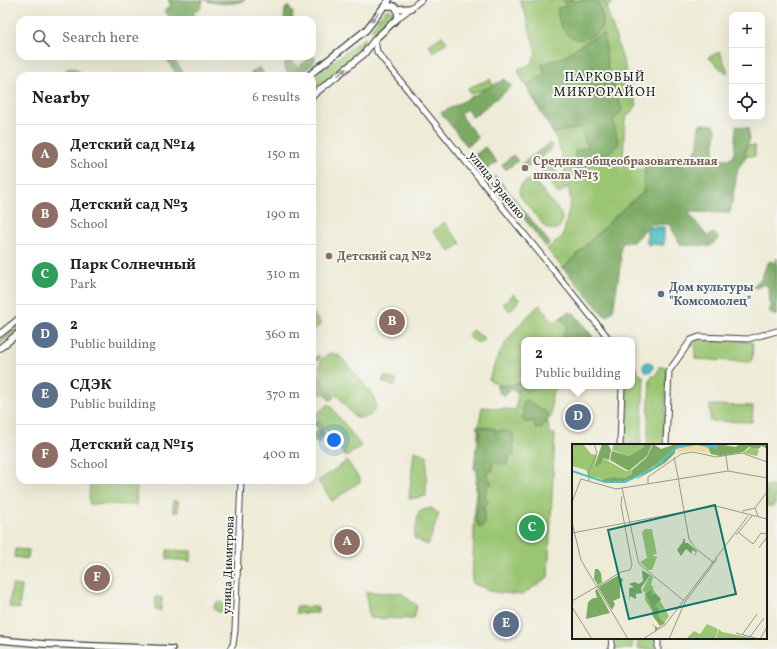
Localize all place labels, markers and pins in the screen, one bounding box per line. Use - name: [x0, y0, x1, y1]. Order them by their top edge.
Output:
- place label: Средняя общеобразовательная школа №13: [533, 154, 718, 184]
- marker: Средняя общеобразовательная школа №13: [520, 163, 530, 173]
- place label: Детский сад №2: [337, 249, 432, 265]
- marker: Детский сад №2: [324, 251, 334, 261]
- place label: Дом культуры "Комсомолец": [669, 280, 754, 310]
- marker: Дом культуры "Комсомолец": [656, 289, 666, 299]
- pin: B: [379, 307, 405, 337]
- pin: D: [565, 402, 591, 432]
- pin: C: [519, 513, 545, 543]
- pin: A: [334, 527, 360, 557]
- pin: F: [84, 563, 110, 593]
- pin: E: [493, 609, 519, 639]

